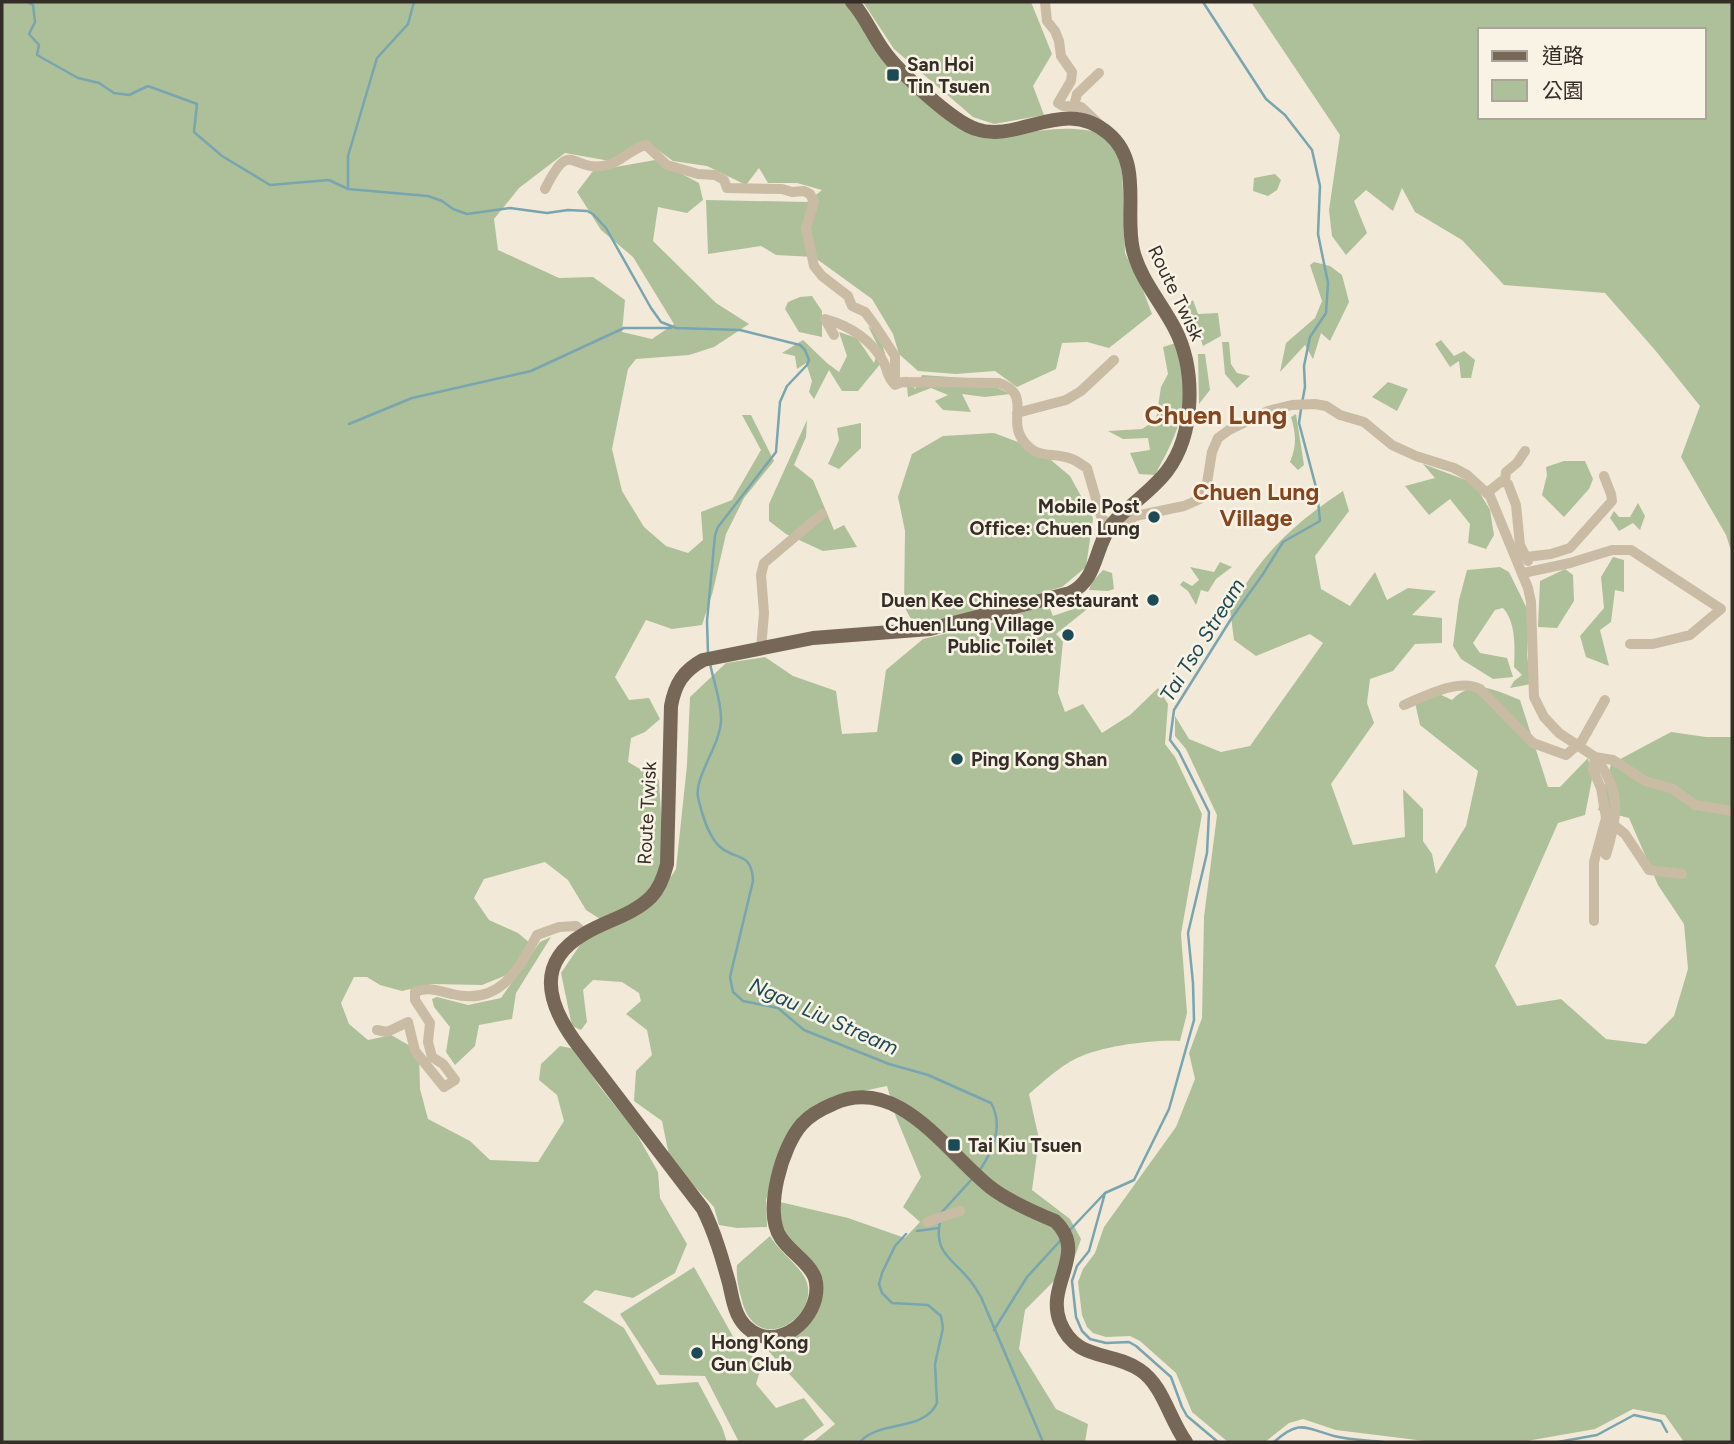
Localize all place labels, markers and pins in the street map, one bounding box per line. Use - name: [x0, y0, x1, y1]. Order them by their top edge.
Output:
- place label: San Hoi Tin Tsuen: [907, 53, 990, 98]
- marker: San Hoi Tin Tsuen: [885, 67, 901, 83]
- place label: Mobile Post Office: Chuen Lung: [970, 495, 1140, 540]
- marker: Mobile Post Office: Chuen Lung: [1146, 509, 1162, 525]
- place label: Duen Kee Chinese Restaurant: [881, 589, 1139, 612]
- marker: Duen Kee Chinese Restaurant: [1145, 592, 1161, 608]
- place label: Chuen Lung Village Public Toilet: [885, 613, 1054, 658]
- marker: Chuen Lung Village Public Toilet: [1060, 627, 1076, 643]
- place label: Ping Kong Shan: [971, 748, 1107, 771]
- marker: Ping Kong Shan: [949, 751, 965, 767]
- place label: Tai Kiu Tsuen: [968, 1134, 1082, 1157]
- marker: Tai Kiu Tsuen: [946, 1137, 962, 1153]
- place label: Hong Kong Gun Club: [711, 1331, 808, 1376]
- marker: Hong Kong Gun Club: [689, 1345, 705, 1361]

